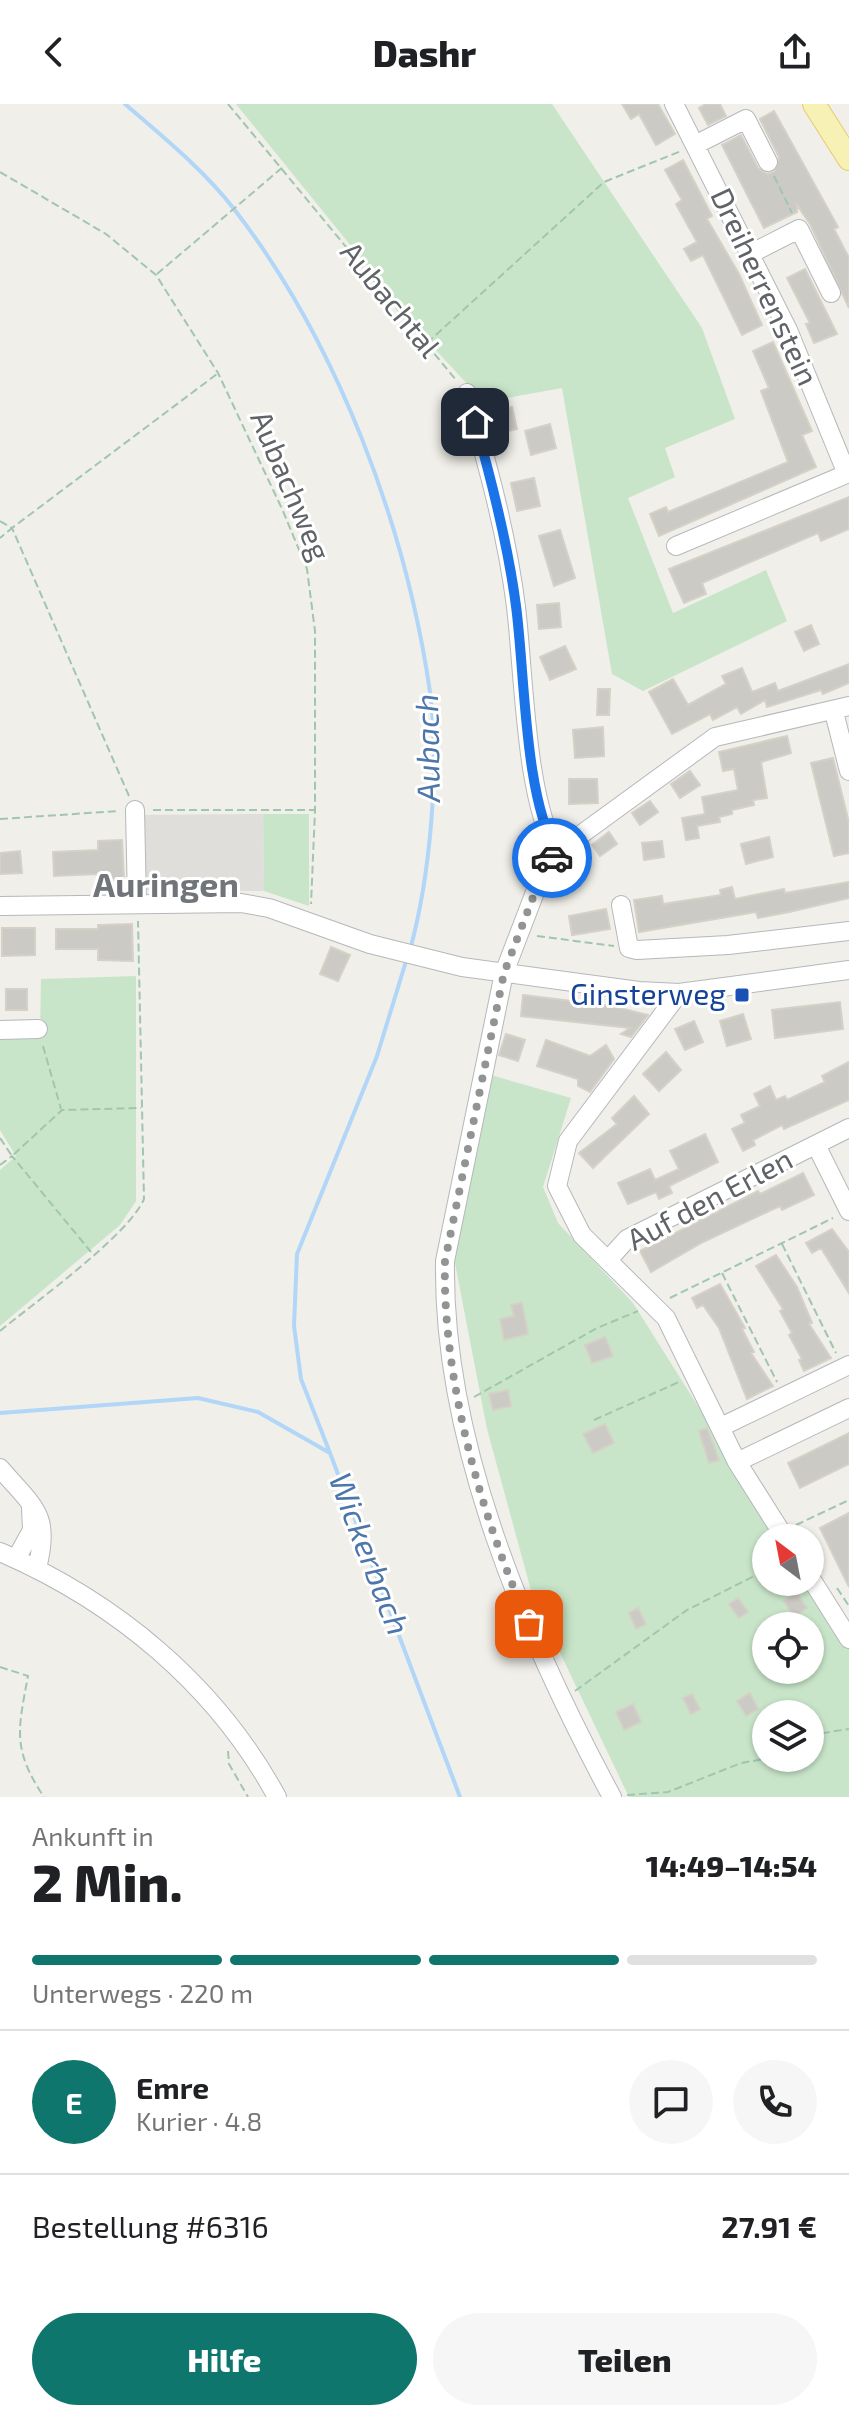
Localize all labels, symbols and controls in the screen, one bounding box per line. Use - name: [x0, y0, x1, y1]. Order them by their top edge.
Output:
- icon: back: [32, 30, 76, 74]
- icon: share: [773, 30, 817, 74]
- text: Dashr: [373, 31, 476, 74]
- street label: Dreiherrenstein: [704, 182, 827, 391]
- street label: Aubachtal: [334, 234, 449, 364]
- pin: [441, 388, 509, 456]
- icon: home: [453, 400, 497, 444]
- street label: Aubachweg: [244, 405, 340, 566]
- water label: Aubach: [406, 693, 446, 804]
- courier: [512, 818, 592, 898]
- icon: car: [530, 836, 574, 880]
- district label: Auringen: [93, 863, 239, 904]
- place label: Ginsterweg: [570, 975, 726, 1011]
- marker: Ginsterweg: [733, 986, 751, 1004]
- street label: Auf den Erlen: [620, 1140, 798, 1257]
- water label: Wickerbach: [323, 1467, 419, 1640]
- north arrow: [752, 1524, 824, 1596]
- map controls: [752, 1524, 824, 1772]
- pin: [495, 1590, 563, 1658]
- icon: bag: [507, 1602, 551, 1646]
- button: locate: [752, 1612, 824, 1684]
- button: layers: [752, 1700, 824, 1772]
- text: Ankunft in: [32, 1820, 154, 1851]
- text: 14:49–14:54: [646, 1847, 817, 1883]
- text: 2 Min.: [32, 1850, 183, 1912]
- text: Unterwegs · 220 m: [32, 1977, 253, 2008]
- button: chat: [629, 2060, 713, 2144]
- button: phone: [733, 2060, 817, 2144]
- text: Emre: [136, 2069, 209, 2105]
- text: E: [65, 2084, 83, 2120]
- text: Kurier · 4.8: [136, 2105, 262, 2136]
- text: Bestellung #6316: [32, 2208, 269, 2244]
- text: 27.91 €: [721, 2208, 817, 2244]
- button: Hilfe: [32, 2313, 417, 2405]
- button: Teilen: [433, 2313, 817, 2405]

